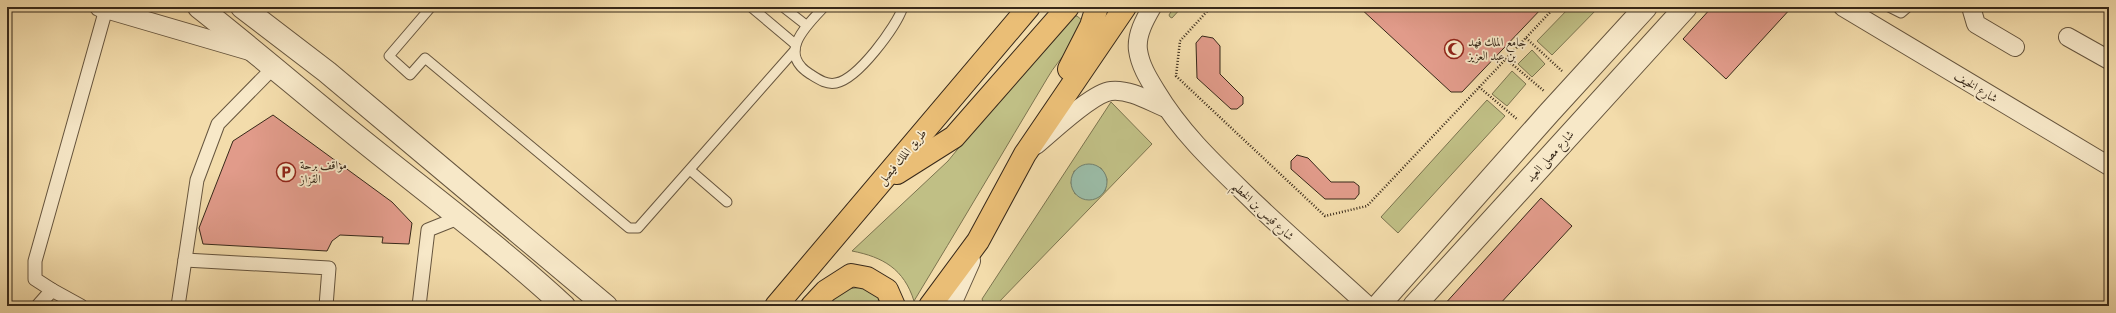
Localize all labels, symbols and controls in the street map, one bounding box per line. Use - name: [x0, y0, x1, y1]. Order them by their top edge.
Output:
- place label: جامع الملك فهد بن عبد العزيز: [1466, 34, 1526, 64]
- mosque icon: جامع الملك فهد بن عبد العزيز: [1443, 38, 1465, 60]
- street label: شارع الخيف: [1950, 68, 2001, 109]
- street label: طريق الملك فيصل: [874, 125, 931, 189]
- street label: شارع مصلى العيد: [1522, 127, 1580, 187]
- place label: مواقف برحة القزاز: [299, 157, 347, 187]
- parking icon: مواقف برحة القزاز: [275, 161, 297, 183]
- street label: شارع قيس بن الخطيم: [1226, 178, 1298, 247]

